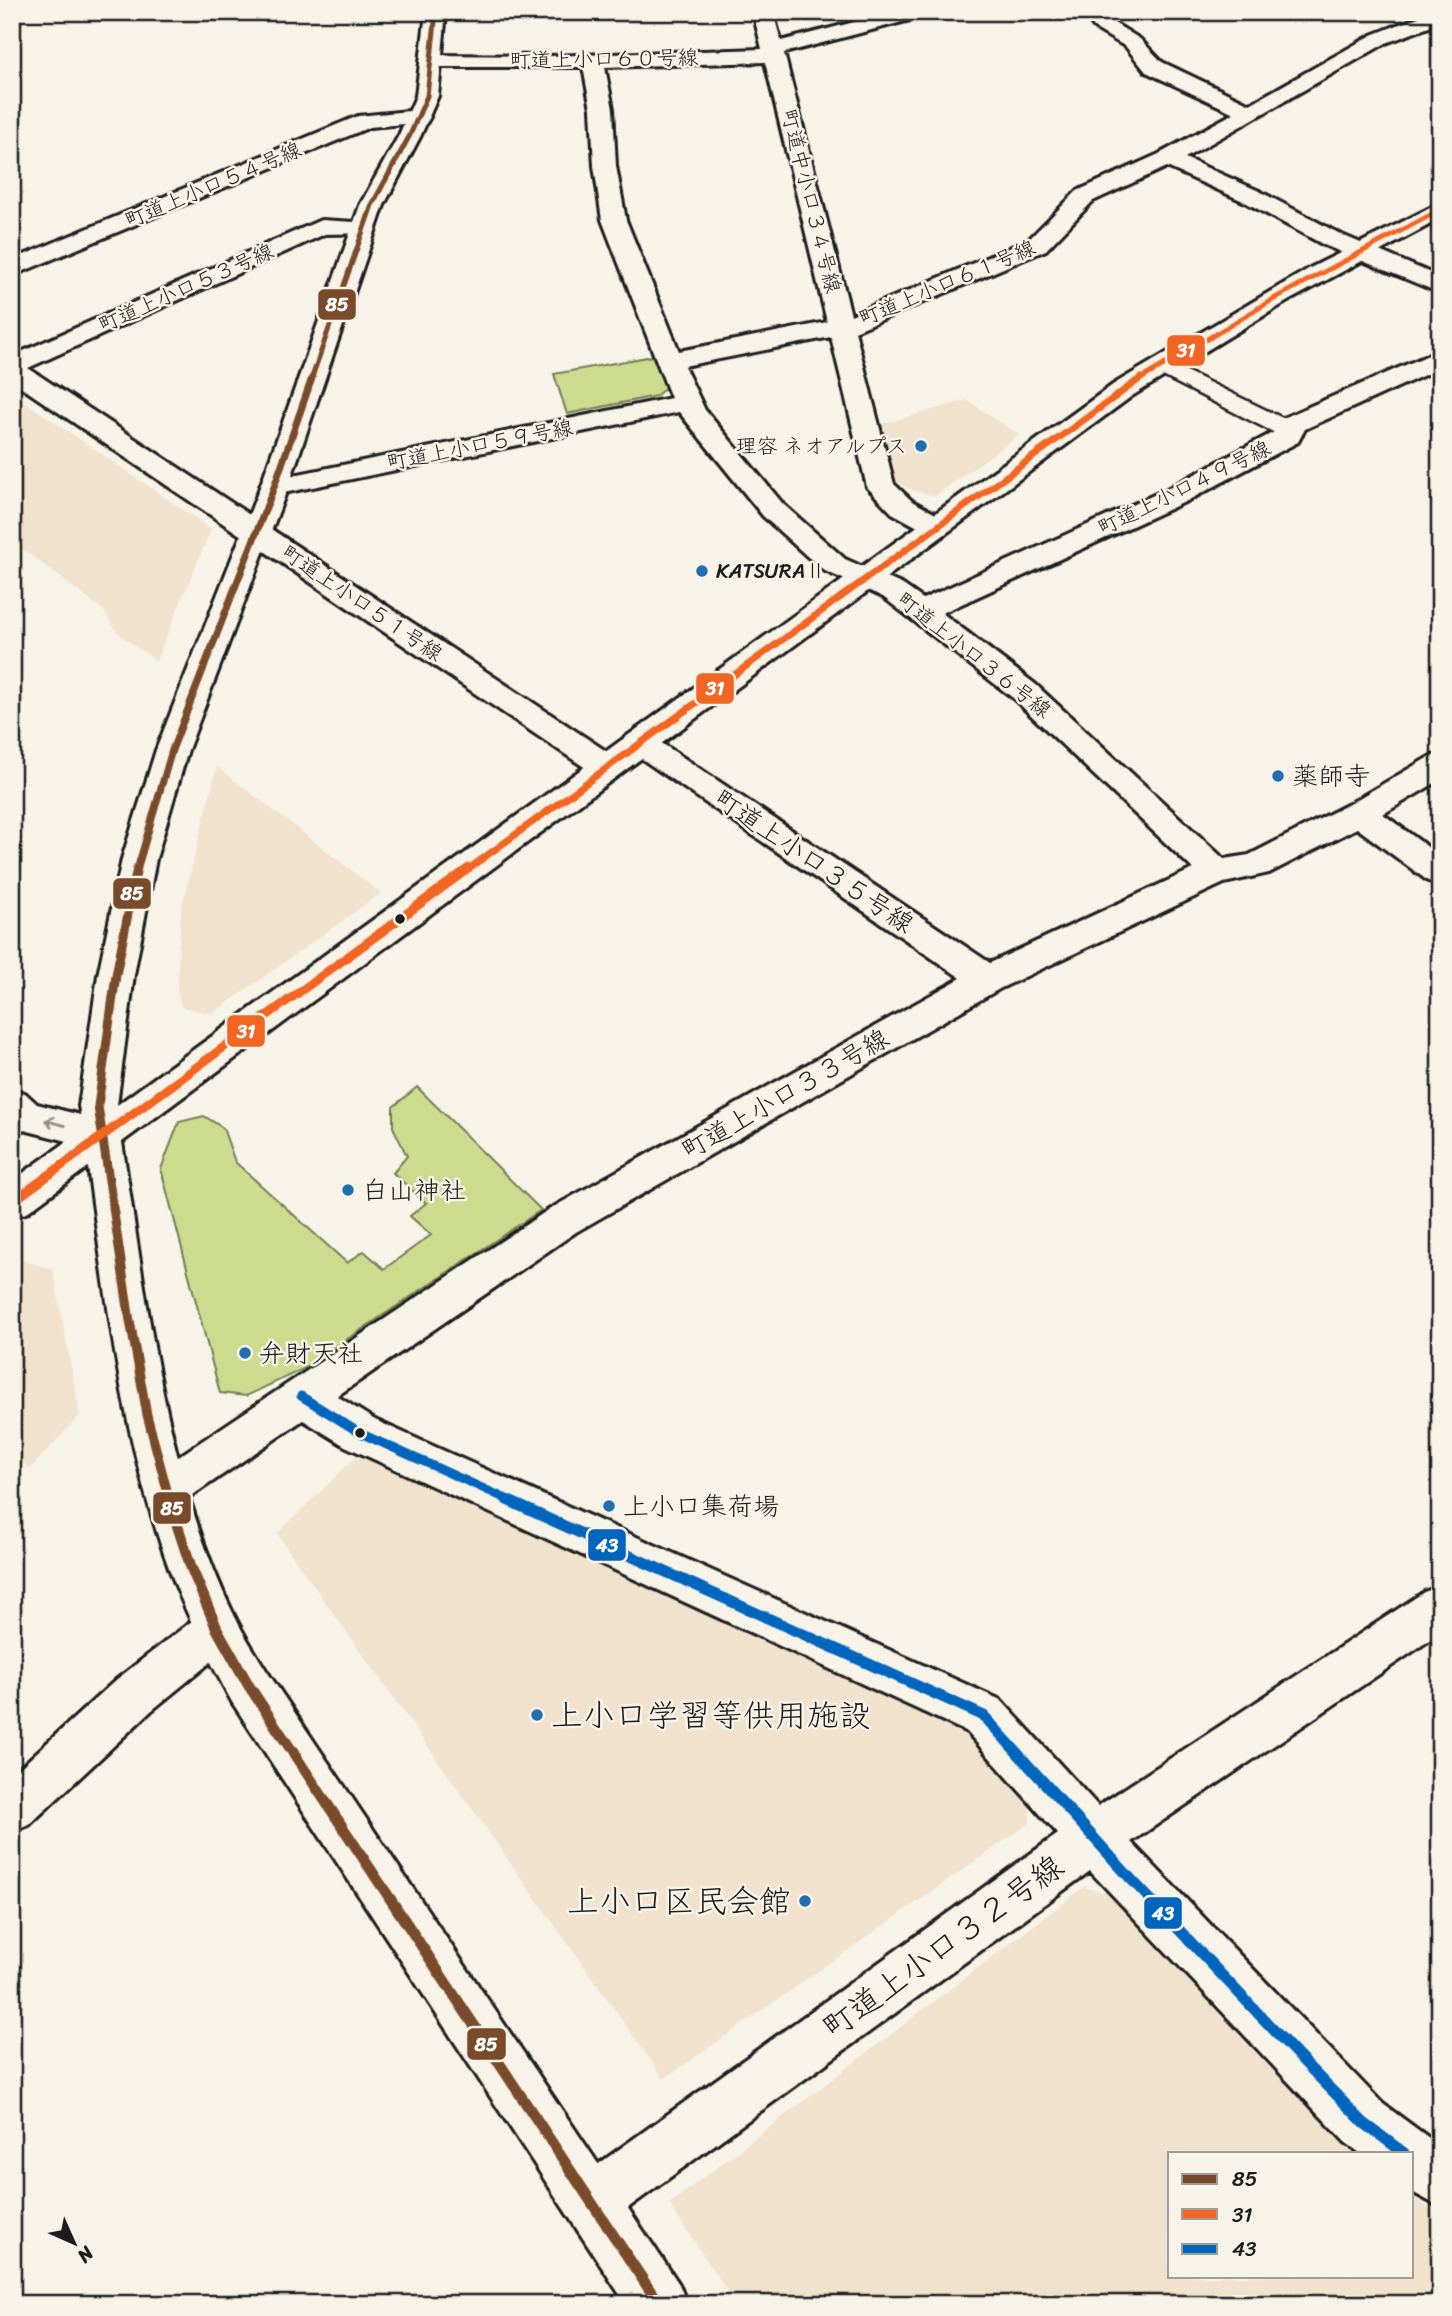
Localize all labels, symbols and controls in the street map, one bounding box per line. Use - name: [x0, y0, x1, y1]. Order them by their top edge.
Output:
- street label: 町道上小口６０号線: [509, 38, 699, 80]
- street label: 町道中小口３４号線: [770, 105, 852, 297]
- street label: 町道上小口５４号線: [119, 131, 307, 239]
- street label: 町道上小口６１号線: [853, 229, 1041, 337]
- street label: 町道上小口５３号線: [92, 232, 280, 344]
- line badge: 85: [317, 288, 357, 321]
- text: 85: [324, 288, 349, 321]
- line badge: 31: [1166, 334, 1206, 367]
- text: 31: [1176, 334, 1195, 367]
- street label: 町道上小口５９号線: [384, 408, 576, 482]
- place label: 理容 ネオアルプス: [736, 427, 907, 465]
- street label: 町道上小口４９号線: [1091, 429, 1277, 547]
- marker: 理容 ネオアルプス: [913, 438, 929, 454]
- street label: 町道上小口５１号線: [273, 534, 451, 672]
- place label: KATSURAⅡ: [716, 552, 826, 590]
- marker: KATSURAⅡ: [694, 563, 710, 579]
- street label: 町道上小口３６号線: [888, 582, 1060, 728]
- line badge: 31: [695, 672, 735, 705]
- text: 31: [705, 672, 724, 705]
- place label: 薬師寺: [1292, 753, 1370, 799]
- marker: 薬師寺: [1270, 768, 1286, 784]
- street label: 町道上小口３５号線: [704, 777, 924, 945]
- line badge: 85: [112, 877, 152, 910]
- text: 85: [119, 877, 144, 910]
- unlabelled marker: [393, 912, 407, 926]
- line badge: 31: [226, 1014, 266, 1048]
- text: 31: [236, 1015, 255, 1048]
- street label: 町道上小口３３号線: [672, 1016, 898, 1172]
- one-way arrow: [44, 1116, 67, 1130]
- place label: 白山神社: [362, 1167, 466, 1213]
- marker: 白山神社: [340, 1182, 356, 1198]
- place label: 弁財天社: [259, 1330, 363, 1376]
- marker: 弁財天社: [237, 1345, 253, 1361]
- unlabelled marker: [353, 1426, 367, 1440]
- place label: 上小口集荷場: [623, 1483, 779, 1529]
- line badge: 85: [152, 1491, 192, 1525]
- text: 85: [159, 1492, 184, 1525]
- marker: 上小口集荷場: [601, 1498, 617, 1514]
- line badge: 43: [587, 1528, 627, 1562]
- text: 43: [595, 1529, 619, 1562]
- place label: 上小口学習等供用施設: [551, 1687, 871, 1744]
- marker: 上小口学習等供用施設: [529, 1707, 545, 1723]
- street label: 町道上小口３２号線: [810, 1839, 1076, 2055]
- place label: 上小口区民会館: [567, 1873, 791, 1930]
- marker: 上小口区民会館: [797, 1893, 813, 1909]
- line badge: 43: [1143, 1896, 1183, 1930]
- text: 43: [1151, 1897, 1175, 1930]
- line badge: 85: [466, 2027, 507, 2061]
- text: 85: [473, 2028, 498, 2061]
- legend: [1168, 2152, 1414, 2278]
- text: 85: [1232, 2160, 1258, 2198]
- text: 31: [1232, 2196, 1253, 2234]
- north arrow: [38, 2208, 108, 2278]
- text: 43: [1232, 2230, 1257, 2268]
- text: N: [69, 2238, 103, 2272]

